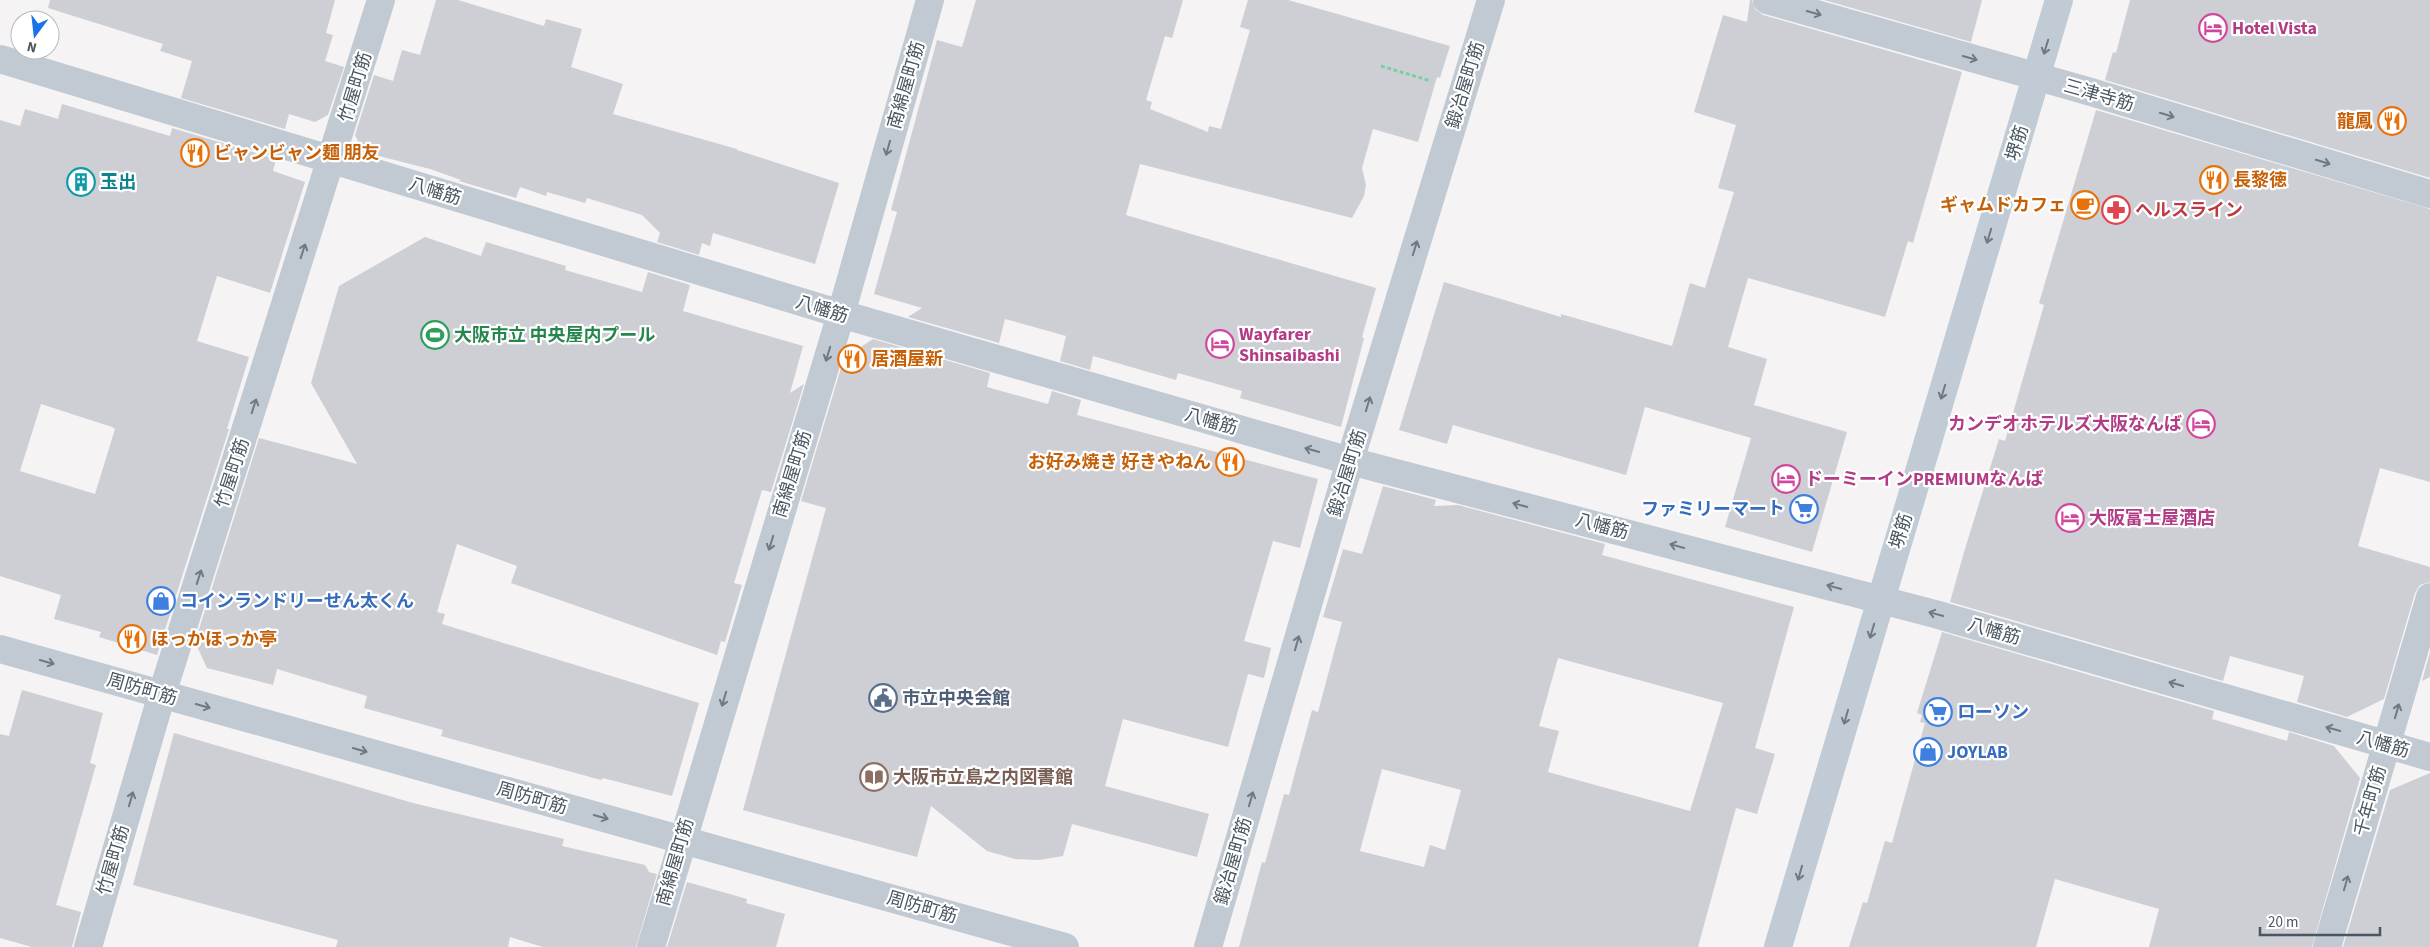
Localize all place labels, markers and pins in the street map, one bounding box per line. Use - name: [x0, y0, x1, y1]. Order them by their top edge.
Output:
- hotel icon: Hotel Vista: [2198, 13, 2228, 43]
- place label: Hotel Vista: [2232, 16, 2317, 41]
- restaurant icon: 龍鳳: [2377, 106, 2407, 136]
- place label: 龍鳳: [2337, 109, 2373, 134]
- restaurant icon: ビャンビャン麺 朋友: [180, 138, 210, 168]
- place label: ビャンビャン麺 朋友: [214, 141, 380, 166]
- restaurant icon: 長黎徳: [2199, 165, 2229, 195]
- building icon: 玉出: [66, 167, 96, 197]
- place label: 長黎徳: [2233, 168, 2287, 193]
- place label: 玉出: [100, 170, 136, 195]
- cafe icon: ギャムドカフェ: [2070, 190, 2100, 220]
- place label: ギャムドカフェ: [1940, 193, 2066, 218]
- pharmacy icon: ヘルスライン: [2101, 195, 2131, 225]
- place label: ヘルスライン: [2135, 198, 2243, 223]
- sports icon: 大阪市立 中央屋内プール: [420, 320, 450, 350]
- place label: Wayfarer Shinsaibashi: [1239, 322, 1340, 368]
- place label: 大阪市立 中央屋内プール: [454, 323, 656, 348]
- hotel icon: Wayfarer Shinsaibashi: [1205, 329, 1235, 359]
- restaurant icon: 居酒屋新: [837, 344, 867, 374]
- place label: 居酒屋新: [871, 347, 943, 372]
- hotel icon: カンデオホテルズ大阪なんば: [2186, 409, 2216, 439]
- place label: カンデオホテルズ大阪なんば: [1948, 412, 2182, 437]
- restaurant icon: お好み焼き 好きやねん: [1215, 447, 1245, 477]
- place label: お好み焼き 好きやねん: [1027, 450, 1211, 475]
- hotel icon: ドーミーインPREMIUMなんば: [1771, 464, 1801, 494]
- place label: ドーミーインPREMIUMなんば: [1805, 467, 2043, 492]
- supermarket icon: ファミリーマート: [1789, 494, 1819, 524]
- place label: ファミリーマート: [1641, 497, 1785, 522]
- hotel icon: 大阪富士屋酒店: [2055, 503, 2085, 533]
- place label: 大阪富士屋酒店: [2089, 506, 2215, 531]
- shop icon: コインランドリーせん太くん: [146, 586, 176, 616]
- place label: コインランドリーせん太くん: [180, 589, 414, 614]
- restaurant icon: ほっかほっか亭: [117, 624, 147, 654]
- place label: ほっかほっか亭: [151, 627, 277, 652]
- public building icon: 市立中央会館: [868, 683, 898, 713]
- place label: 市立中央会館: [902, 686, 1010, 711]
- supermarket icon: ローソン: [1923, 697, 1953, 727]
- place label: ローソン: [1957, 700, 2029, 725]
- shop icon: JOYLAB: [1913, 737, 1943, 767]
- place label: JOYLAB: [1947, 740, 2008, 765]
- library icon: 大阪市立島之内図書館: [859, 762, 889, 792]
- place label: 大阪市立島之内図書館: [893, 765, 1073, 790]

